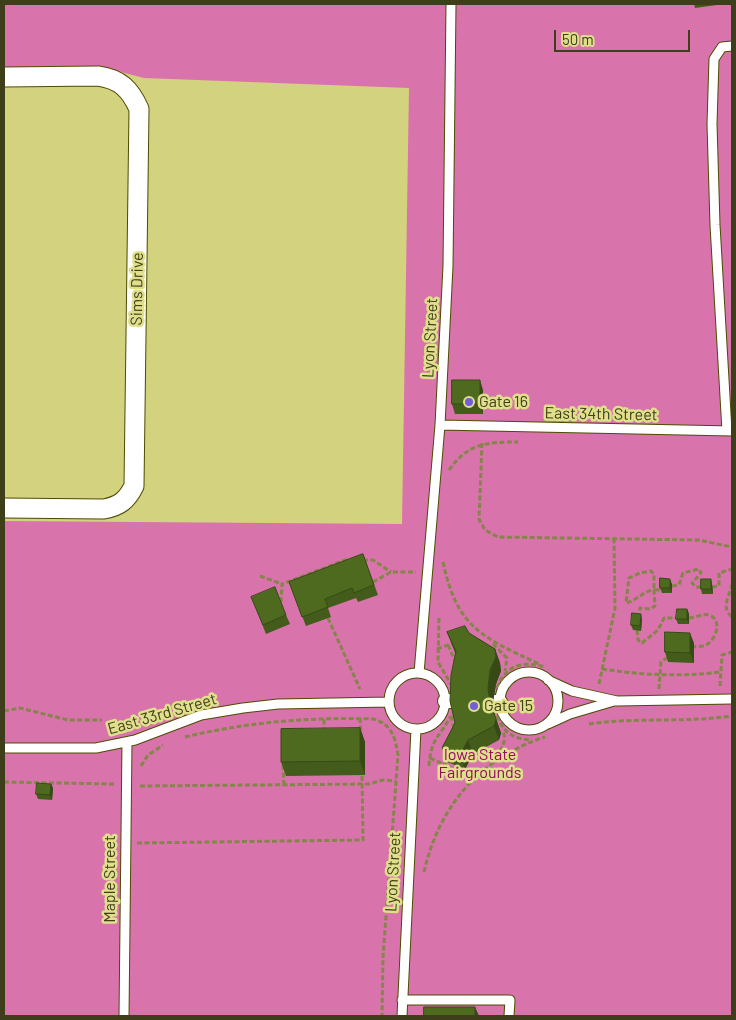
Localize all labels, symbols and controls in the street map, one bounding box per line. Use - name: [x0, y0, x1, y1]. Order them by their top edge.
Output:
- scale bar: [556, 20, 692, 52]
- text: 50 m: [562, 30, 594, 48]
- street label: Sims Drive: [127, 252, 147, 326]
- street label: Lyon Street: [418, 297, 442, 379]
- place label: Gate 16: [479, 392, 528, 412]
- marker: Gate 16: [463, 396, 475, 408]
- street label: East 34th Street: [544, 403, 658, 425]
- street label: East 33rd Street: [105, 689, 219, 739]
- place label: Gate 15: [484, 696, 533, 716]
- marker: Gate 15: [468, 700, 480, 712]
- park label: Iowa State Fairgrounds: [438, 745, 522, 783]
- street label: Lyon Street: [381, 831, 405, 913]
- street label: Maple Street: [100, 835, 120, 923]

